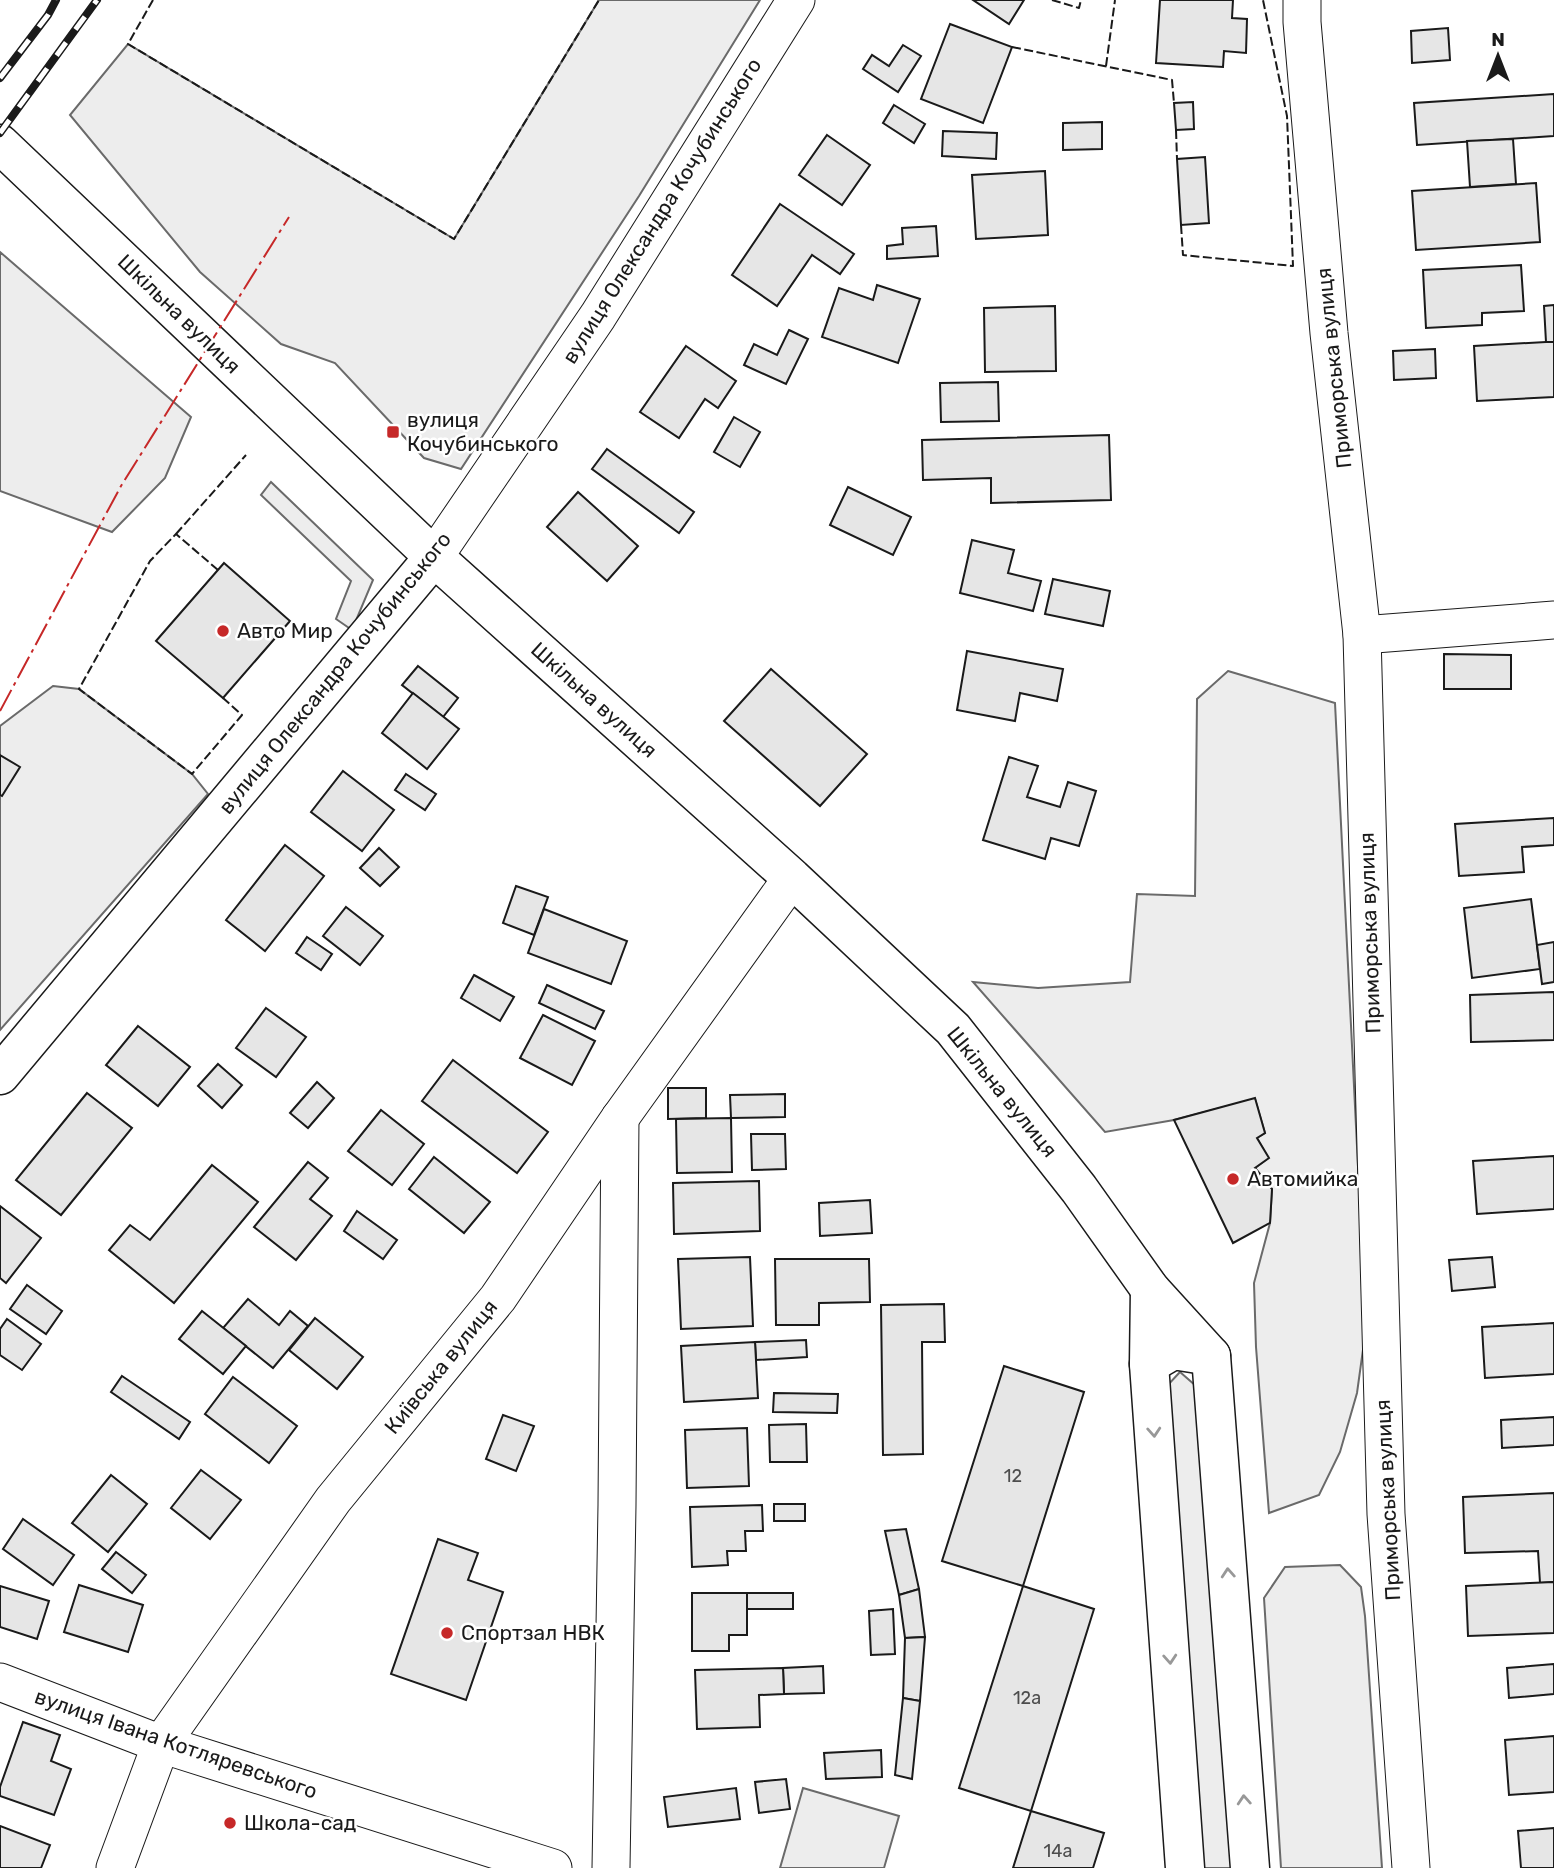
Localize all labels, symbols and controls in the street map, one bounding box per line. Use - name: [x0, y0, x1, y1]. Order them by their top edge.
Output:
- north arrow: [1463, 21, 1533, 91]
- text: N: [1491, 28, 1505, 51]
- street label: вулиця Олександра Кочубинського: [557, 54, 766, 368]
- street label: Шкільна вулиця: [113, 249, 246, 378]
- street label: Приморська вулиця: [1311, 267, 1356, 469]
- place label: вулиця Кочубинського: [407, 407, 559, 456]
- marker: вулиця Кочубинського: [385, 424, 401, 440]
- street label: вулиця Олександра Кочубинського: [213, 527, 456, 819]
- place label: Авто Мир: [237, 618, 333, 643]
- marker: Авто Мир: [215, 623, 231, 639]
- street label: Шкільна вулиця: [526, 637, 662, 763]
- street label: Приморська вулиця: [1353, 832, 1386, 1034]
- street label: Шкільна вулиця: [942, 1021, 1063, 1162]
- place label: Автомийка: [1247, 1166, 1358, 1191]
- marker: Автомийка: [1225, 1171, 1241, 1187]
- street label: Київська вулиця: [379, 1295, 502, 1439]
- street label: Приморська вулиця: [1370, 1399, 1405, 1601]
- one-way arrow: [1146, 1427, 1161, 1438]
- house number: 12: [1004, 1465, 1022, 1487]
- one-way arrow: [1220, 1567, 1235, 1578]
- place label: Спортзал НВК: [461, 1620, 605, 1645]
- marker: Спортзал НВК: [439, 1625, 455, 1641]
- one-way arrow: [1162, 1654, 1177, 1665]
- street label: вулиця Івана Котляревського: [32, 1683, 321, 1804]
- house number: 12а: [1013, 1687, 1041, 1709]
- one-way arrow: [1237, 1794, 1252, 1805]
- place label: Школа-сад: [244, 1810, 356, 1835]
- marker: Школа-сад: [222, 1815, 238, 1831]
- house number: 14а: [1044, 1840, 1072, 1862]

